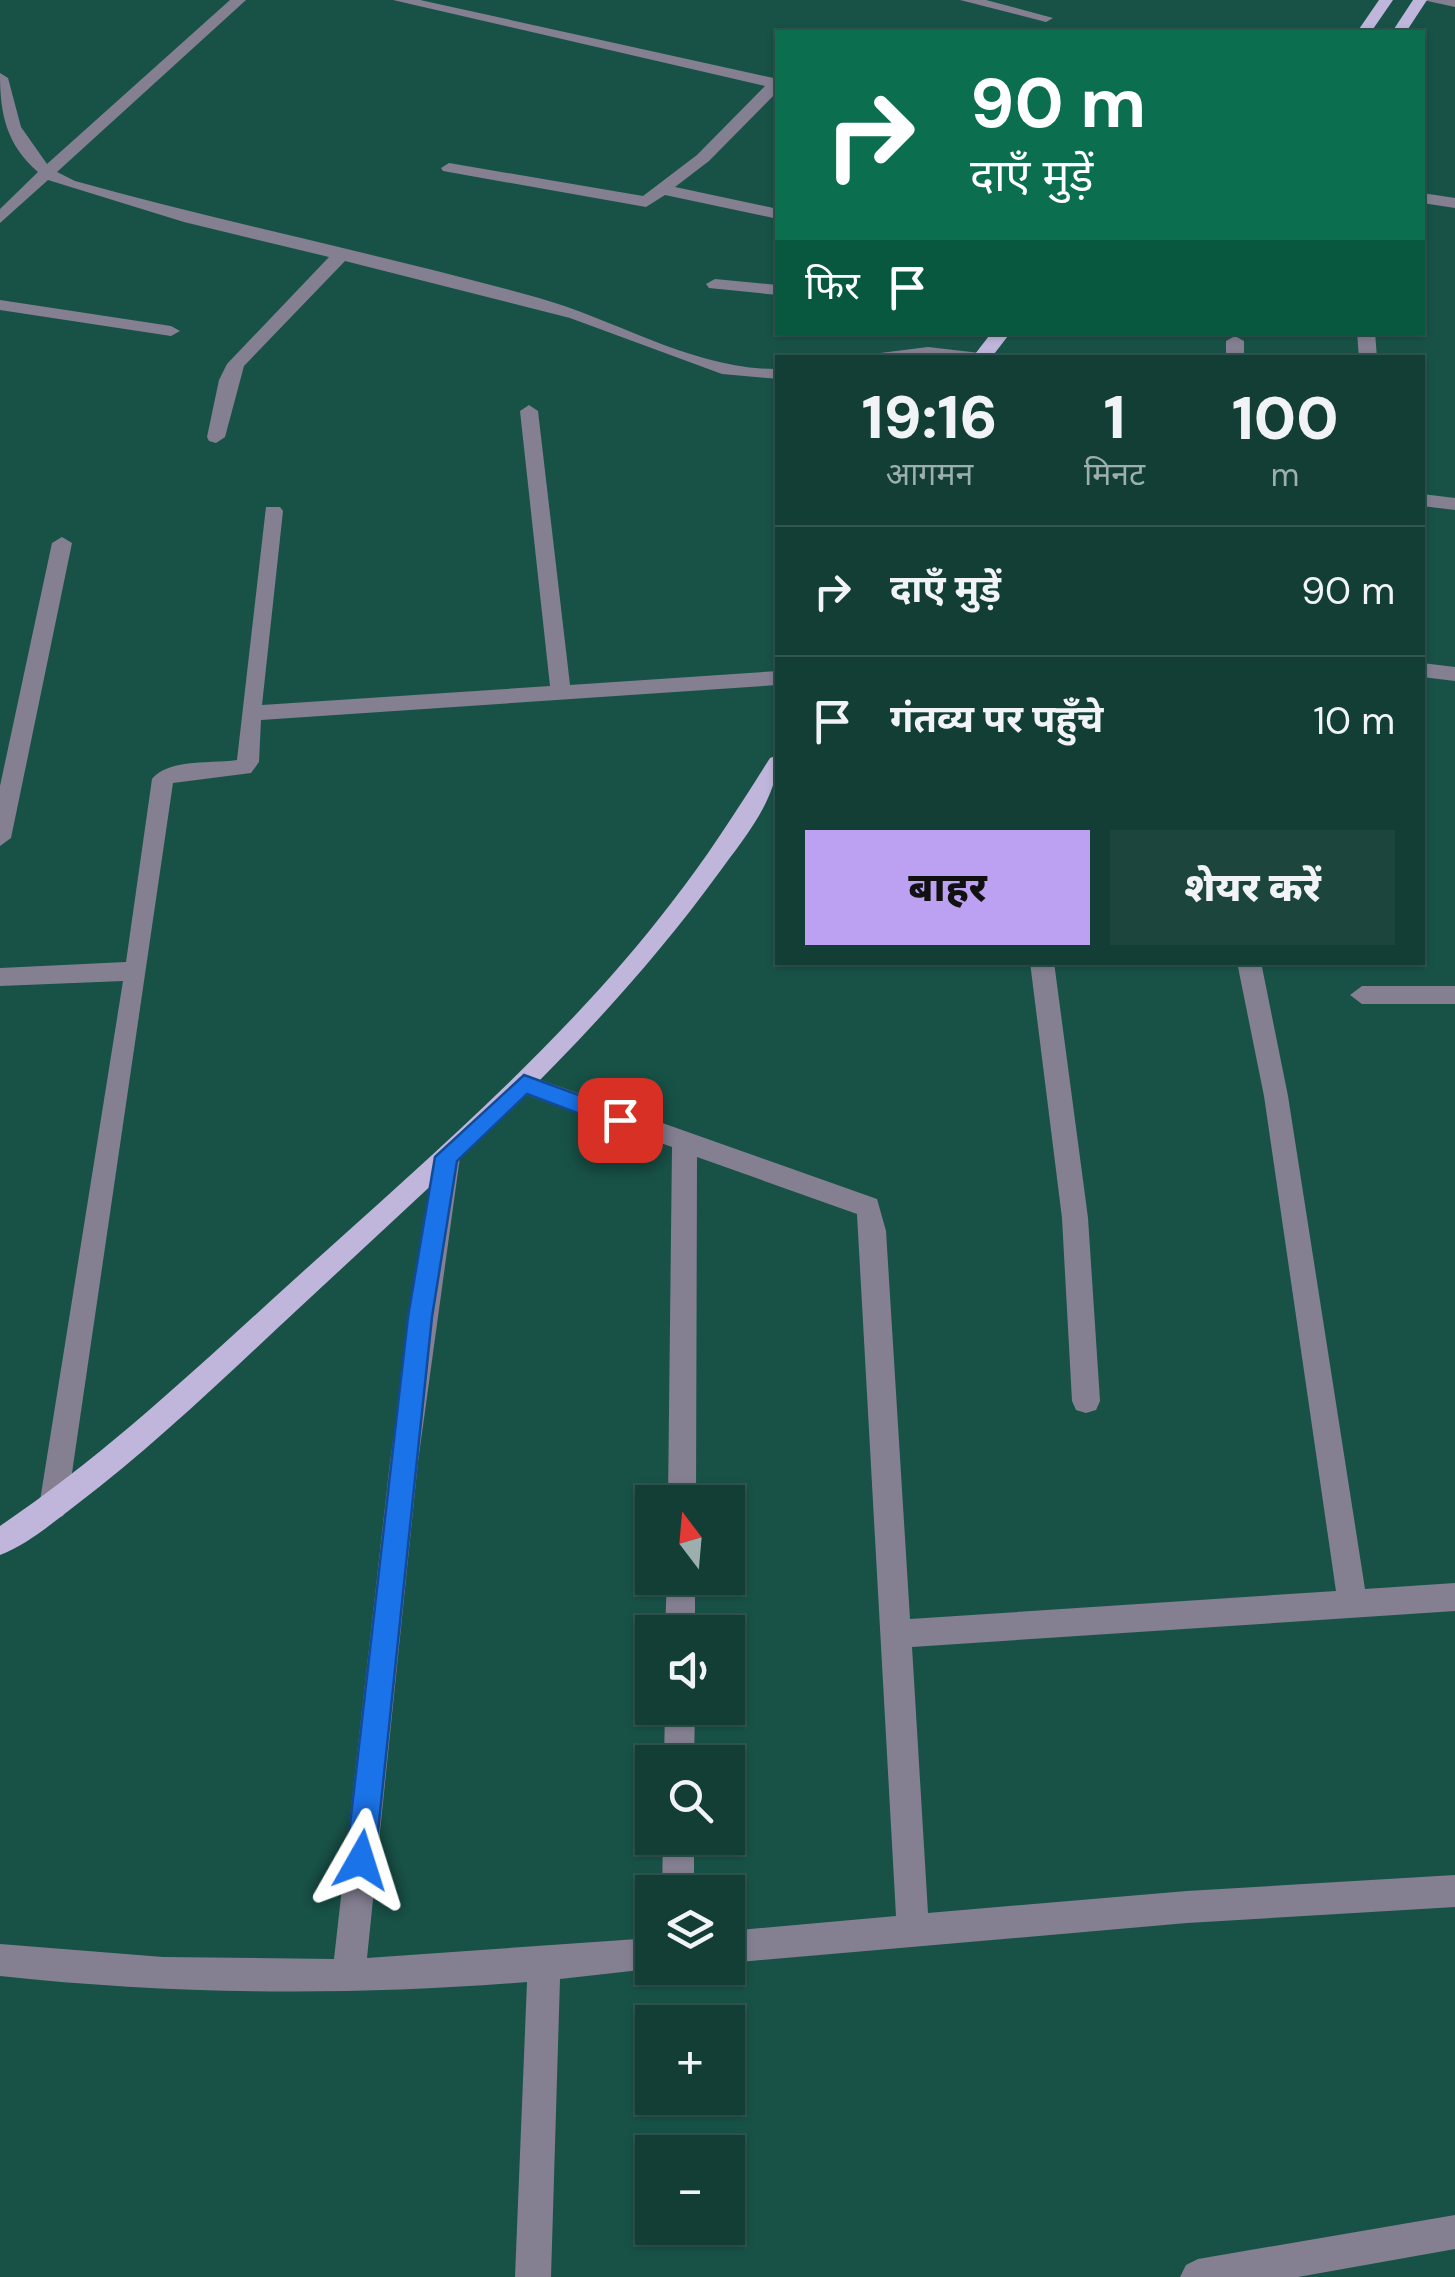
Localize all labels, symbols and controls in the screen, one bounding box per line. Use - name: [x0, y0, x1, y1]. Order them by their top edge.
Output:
- text: 90 m: [970, 58, 1146, 149]
- icon: right: [805, 70, 935, 200]
- text: दाएँ मुड़ें: [970, 146, 1093, 205]
- icon: arrive: [880, 260, 935, 315]
- text: फिर: [805, 261, 860, 311]
- text: 19:16: [861, 378, 998, 457]
- text: 1: [1104, 378, 1126, 457]
- text: 100: [1232, 379, 1339, 458]
- text: आगमन: [886, 453, 973, 495]
- text: मिनट: [1084, 453, 1145, 495]
- text: m: [1271, 454, 1299, 496]
- icon: right: [805, 564, 860, 619]
- text: दाएँ मुड़ें: [890, 564, 1001, 614]
- text: 90 m: [1301, 566, 1395, 616]
- icon: arrive: [805, 694, 860, 749]
- text: गंतव्य पर पहुँचे: [890, 694, 1103, 744]
- text: 10 m: [1313, 696, 1395, 746]
- button: बाहर: [805, 830, 1090, 945]
- button: शेयर करें: [1110, 830, 1395, 945]
- pin: [578, 1078, 663, 1163]
- icon: arrive: [593, 1093, 648, 1148]
- north arrow: [635, 1485, 745, 1595]
- map controls: [635, 1485, 745, 2245]
- button: sound: [635, 1615, 745, 1725]
- button: search: [635, 1745, 745, 1855]
- position arrow: [309, 1808, 413, 1912]
- button: layers: [635, 1875, 745, 1985]
- button: +: [635, 2005, 745, 2115]
- button: −: [635, 2135, 745, 2245]

